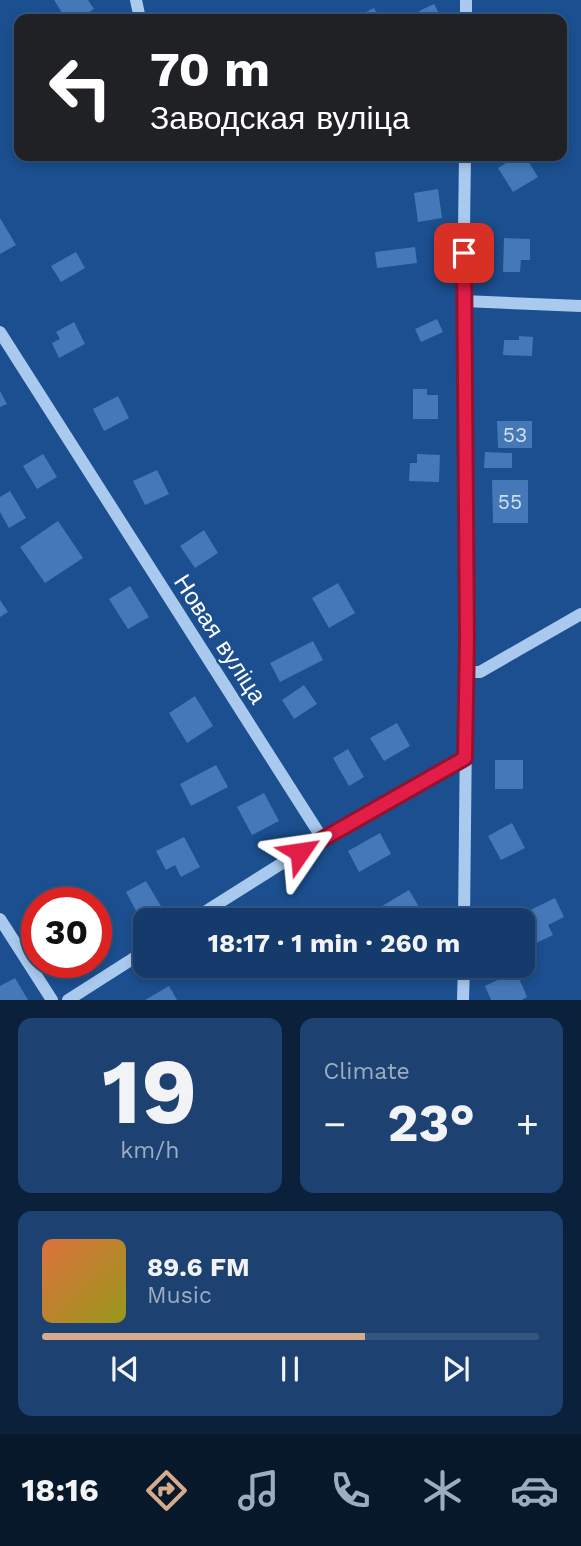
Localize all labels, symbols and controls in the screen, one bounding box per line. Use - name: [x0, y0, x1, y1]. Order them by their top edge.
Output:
- text: 70 m: [150, 40, 270, 98]
- icon: left: [35, 42, 126, 133]
- text: Заводская вуліца: [150, 99, 410, 137]
- pin: [434, 223, 494, 283]
- icon: arrive: [445, 234, 483, 272]
- house number: 53: [503, 422, 527, 447]
- house number: 55: [498, 489, 522, 514]
- street label: Новая вуліца: [168, 569, 272, 709]
- position arrow: [263, 815, 337, 889]
- speed limit sign: 30: [21, 887, 112, 978]
- text: 18:17 · 1 min · 260 m: [208, 928, 460, 958]
- text: 19: [102, 1038, 197, 1145]
- text: Climate: [324, 1058, 410, 1085]
- text: 23°: [387, 1093, 475, 1154]
- text: −: [324, 1102, 346, 1146]
- text: +: [516, 1102, 539, 1146]
- text: km/h: [120, 1137, 179, 1164]
- text: 89.6 FM: [147, 1252, 250, 1282]
- text: Music: [147, 1282, 212, 1309]
- icon: previous: [106, 1350, 144, 1388]
- icon: pause: [271, 1350, 309, 1388]
- icon: next: [437, 1350, 475, 1388]
- icon: directions: [142, 1466, 191, 1515]
- icon: music: [234, 1466, 283, 1515]
- icon: phone: [326, 1466, 375, 1515]
- icon: climate: [418, 1466, 467, 1515]
- icon: car: [510, 1466, 559, 1515]
- text: 18:16: [22, 1471, 99, 1509]

